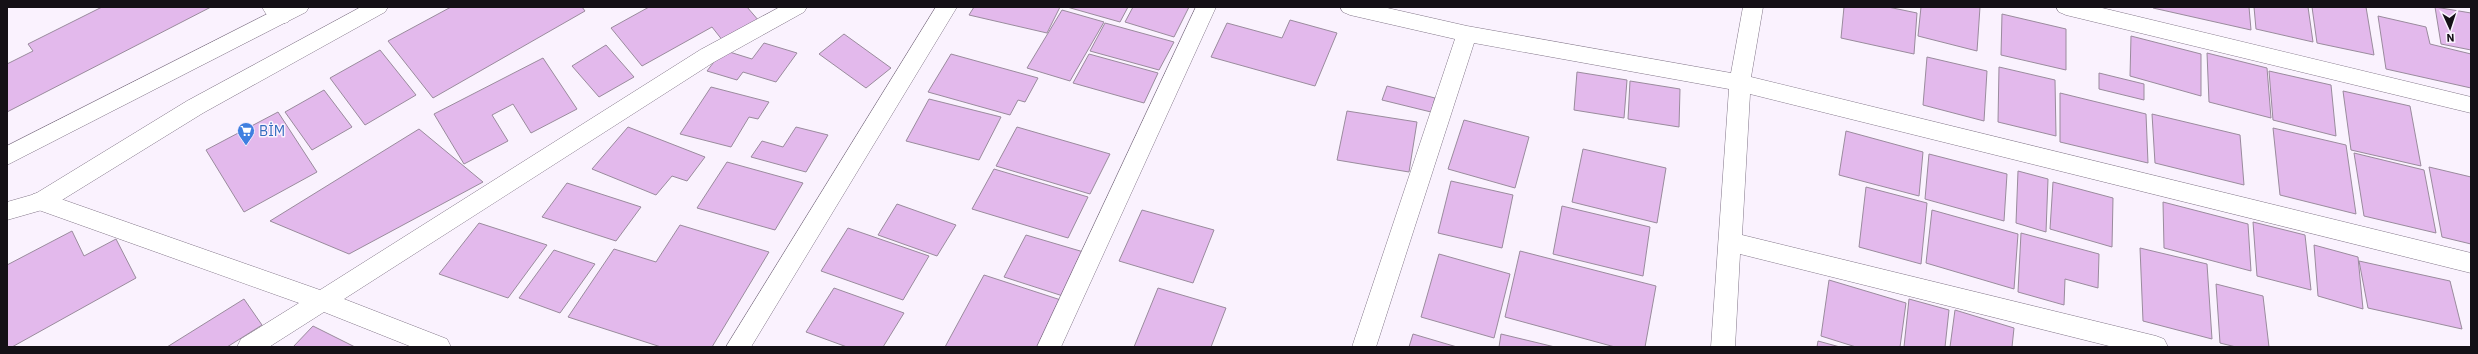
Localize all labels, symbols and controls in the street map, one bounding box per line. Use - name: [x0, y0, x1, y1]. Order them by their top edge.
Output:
- north arrow: [2430, 8, 2470, 48]
- text: N: [2446, 31, 2455, 45]
- supermarket icon: BİM: [236, 121, 256, 146]
- place label: BİM: [259, 122, 285, 140]

